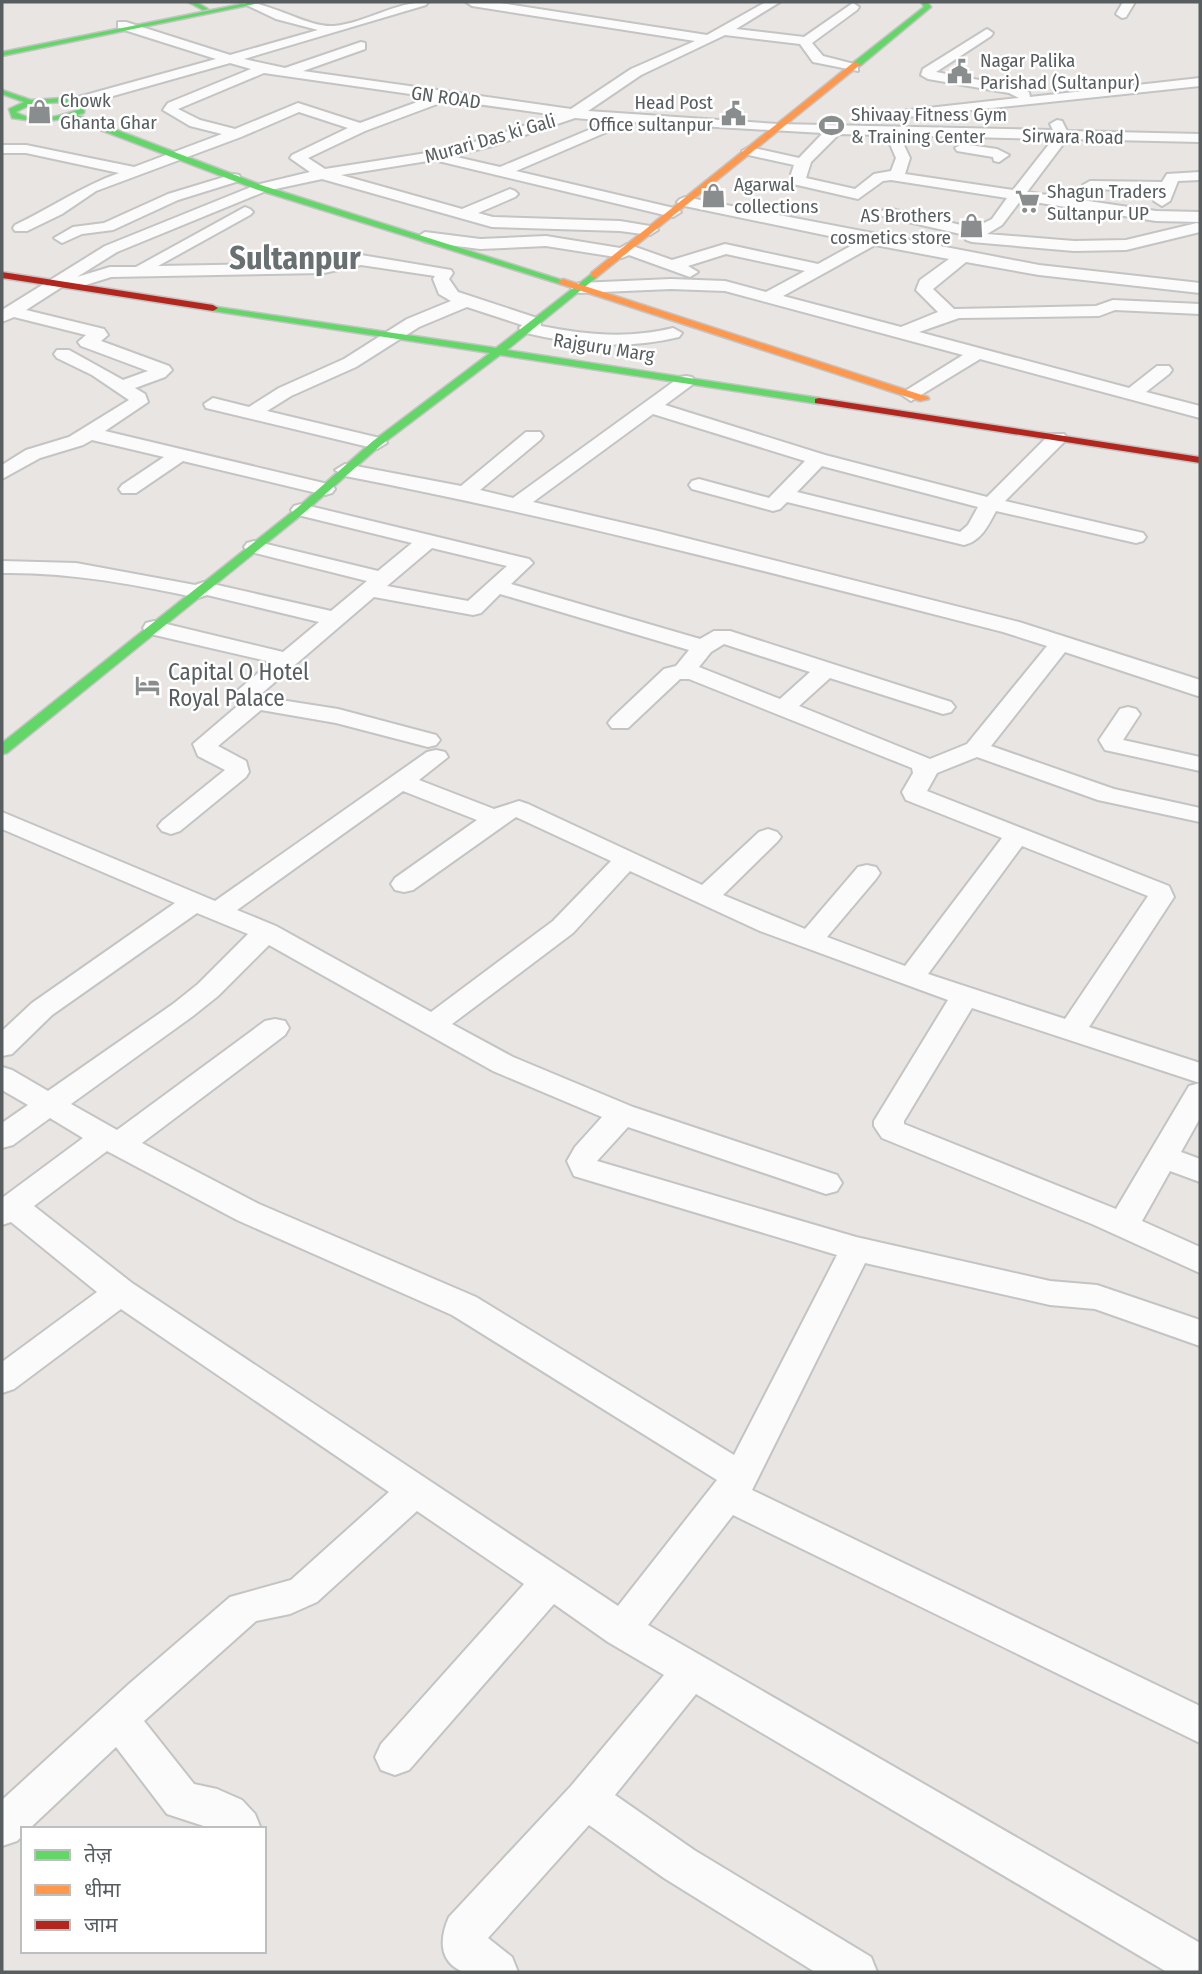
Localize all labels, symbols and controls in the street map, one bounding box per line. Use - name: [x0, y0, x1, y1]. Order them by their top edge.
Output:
- place label: Nagar Palika Parishad (Sultanpur): [980, 49, 1139, 94]
- public building icon: Nagar Palika Parishad (Sultanpur): [946, 57, 974, 85]
- street label: GN ROAD: [410, 81, 482, 114]
- place label: Chowk Ghanta Ghar: [60, 89, 157, 134]
- place label: Head Post Office sultanpur: [589, 91, 714, 136]
- shop icon: Chowk Ghanta Ghar: [26, 97, 54, 125]
- public building icon: Head Post Office sultanpur: [719, 99, 747, 127]
- place label: Shivaay Fitness Gym & Training Center: [851, 103, 1007, 148]
- street label: Murari Das ki Gali: [422, 109, 558, 168]
- sports icon: Shivaay Fitness Gym & Training Center: [817, 111, 845, 139]
- street label: Sirwara Road: [1022, 124, 1124, 149]
- place label: Agarwal collections: [734, 173, 818, 218]
- place label: Shagun Traders Sultanpur UP: [1047, 180, 1166, 225]
- shop icon: Agarwal collections: [700, 181, 728, 209]
- supermarket icon: Shagun Traders Sultanpur UP: [1013, 188, 1041, 216]
- place label: AS Brothers cosmetics store: [830, 204, 951, 249]
- shop icon: AS Brothers cosmetics store: [957, 212, 985, 240]
- district label: Sultanpur: [229, 239, 361, 277]
- street label: Rajguru Marg: [552, 328, 656, 367]
- place label: Capital O Hotel Royal Palace: [168, 658, 309, 712]
- hotel icon: Capital O Hotel Royal Palace: [134, 671, 162, 699]
- legend: [21, 1827, 266, 1953]
- text: तेज़: [84, 1842, 112, 1868]
- text: धीमा: [84, 1877, 121, 1903]
- text: जाम: [84, 1912, 118, 1938]

